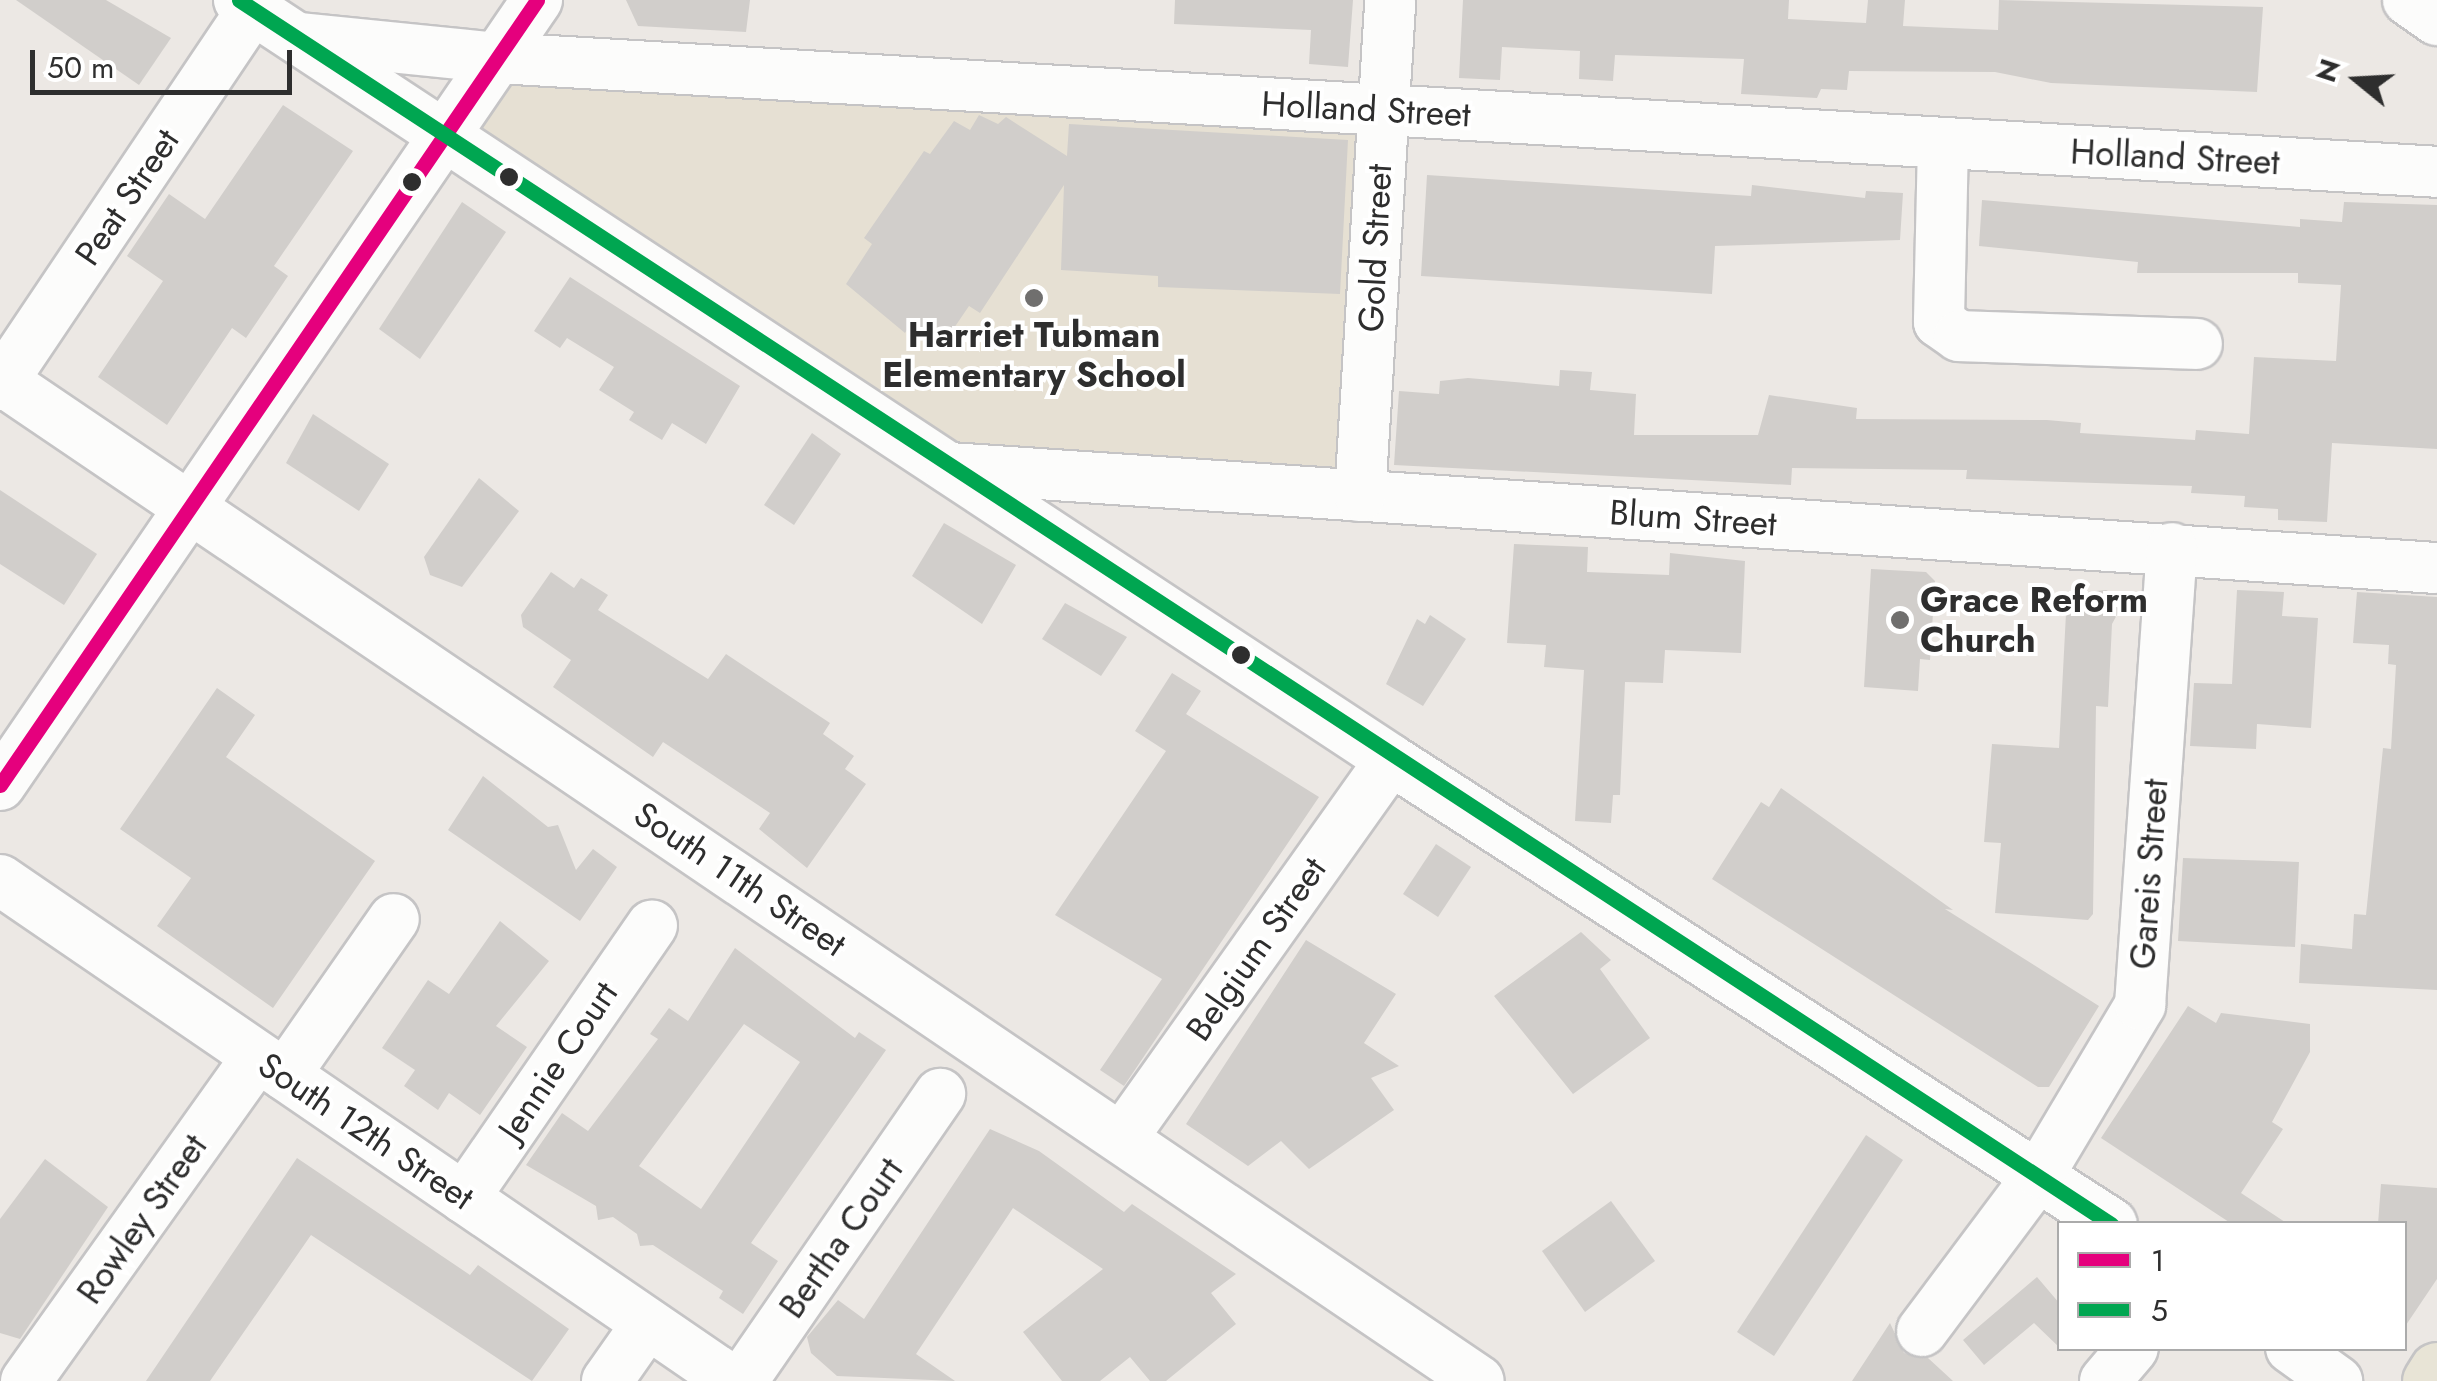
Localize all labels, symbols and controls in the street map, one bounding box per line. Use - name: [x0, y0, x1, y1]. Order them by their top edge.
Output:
- scale bar: [35, 30, 298, 92]
- north arrow: [2307, 30, 2407, 130]
- text: 50 m: [47, 46, 114, 89]
- text: N: [2305, 54, 2351, 87]
- street label: Holland Street: [1260, 83, 1472, 135]
- street label: Peat Street: [66, 121, 188, 273]
- street label: Holland Street: [2069, 131, 2281, 183]
- street label: Gold Street: [1350, 163, 1400, 333]
- unlabelled marker: [499, 167, 519, 187]
- unlabelled marker: [402, 172, 422, 192]
- marker: Harriet Tubman Elementary School: [1023, 287, 1045, 309]
- place label: Harriet Tubman Elementary School: [882, 314, 1186, 396]
- street label: Blum Street: [1608, 491, 1778, 545]
- place label: Grace Reform Church: [1920, 579, 2148, 661]
- marker: Grace Reform Church: [1889, 609, 1911, 631]
- unlabelled marker: [1231, 645, 1251, 665]
- street label: Gareis Street: [2121, 777, 2177, 971]
- street label: South 11th Street: [626, 793, 854, 965]
- street label: Belgium Street: [1177, 849, 1335, 1049]
- street label: Jennie Court: [490, 974, 626, 1148]
- street label: South 12th Street: [250, 1044, 482, 1218]
- street label: Rowley Street: [68, 1126, 216, 1312]
- street label: Bertha Court: [771, 1150, 911, 1326]
- legend: [2057, 1221, 2407, 1351]
- text: 1: [2151, 1239, 2165, 1282]
- text: 5: [2151, 1289, 2168, 1332]

